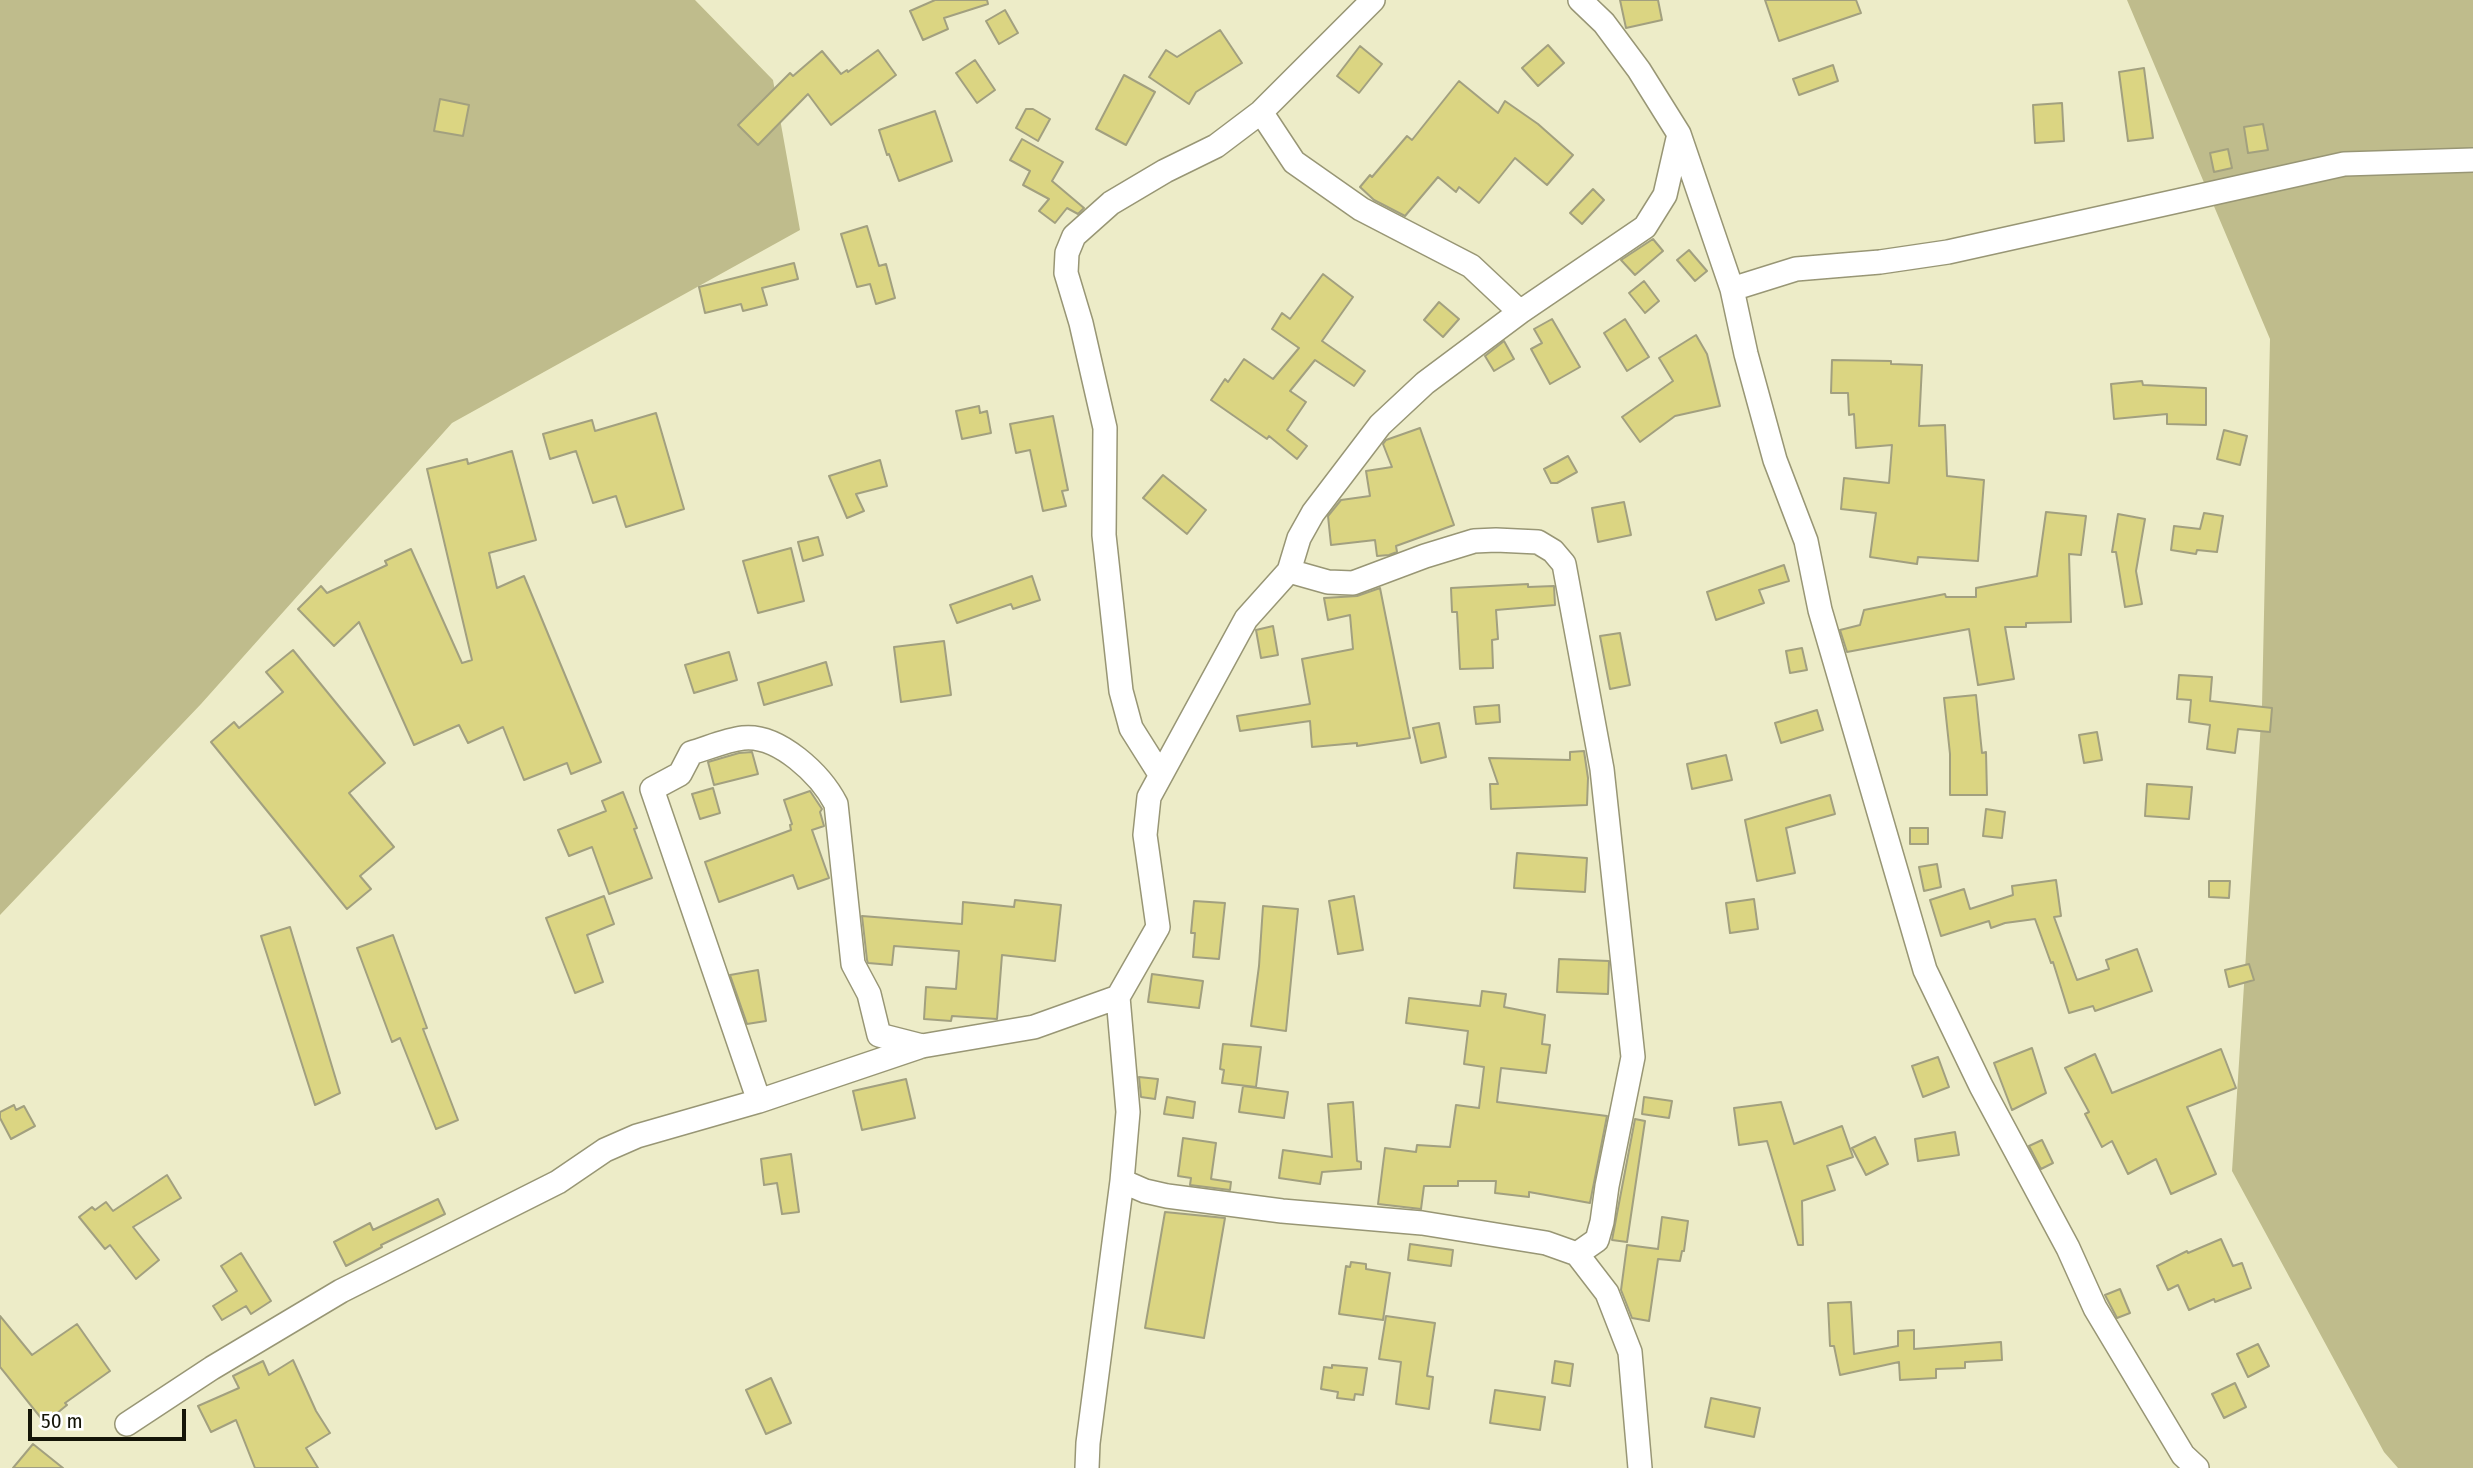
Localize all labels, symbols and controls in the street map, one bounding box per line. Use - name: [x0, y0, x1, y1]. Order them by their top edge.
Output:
- scale bar: [32, 1394, 189, 1438]
- text: 50 m: [41, 1408, 83, 1434]

